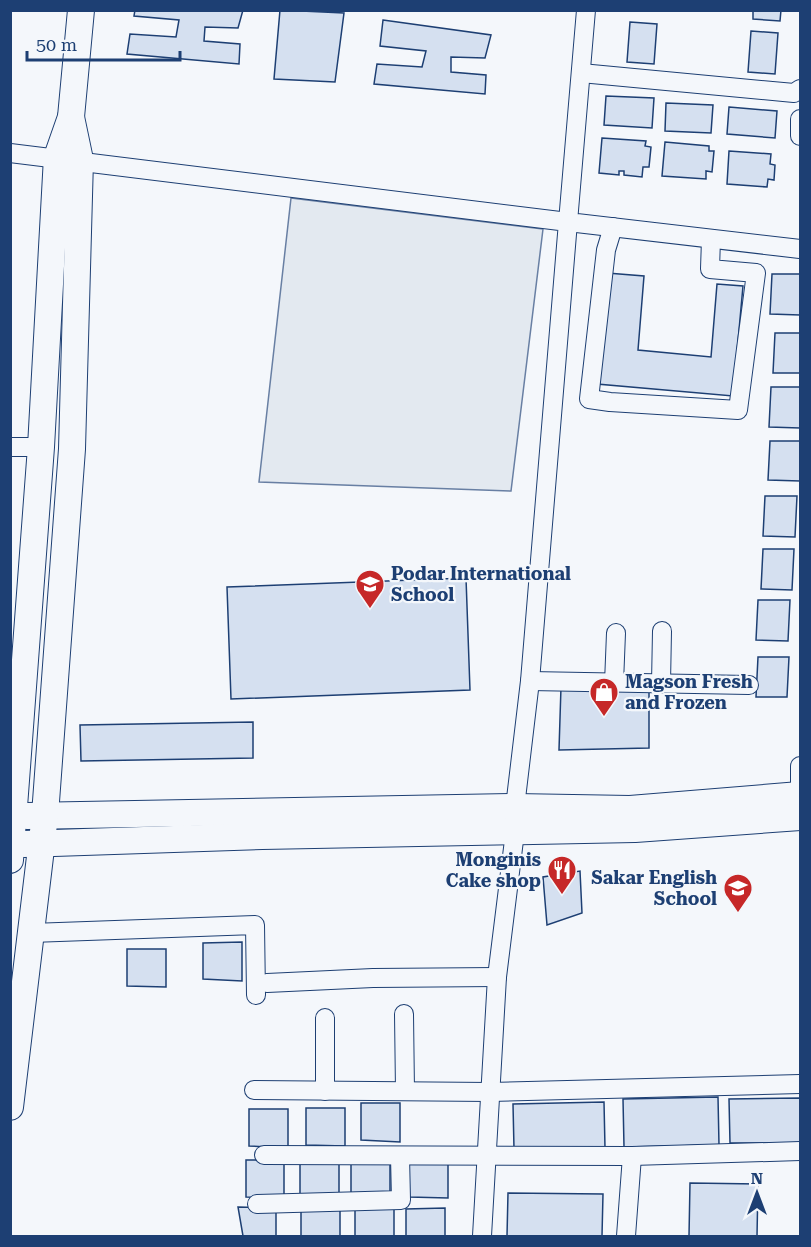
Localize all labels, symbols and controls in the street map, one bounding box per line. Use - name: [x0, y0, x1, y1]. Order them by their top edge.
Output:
- scale bar: [27, 24, 180, 62]
- text: 50 m: [36, 34, 77, 55]
- place label: Podar International School: [391, 563, 571, 605]
- school or university icon: Podar International School: [354, 568, 386, 610]
- place label: Magson Fresh and Frozen: [625, 671, 753, 713]
- shop icon: Magson Fresh and Frozen: [588, 676, 620, 718]
- place label: Monginis Cake shop: [446, 849, 541, 891]
- restaurant icon: Monginis Cake shop: [546, 854, 578, 896]
- place label: Sakar English School: [591, 867, 717, 909]
- school or university icon: Sakar English School: [722, 872, 754, 914]
- north arrow: [727, 1163, 787, 1223]
- text: N: [751, 1169, 763, 1188]

